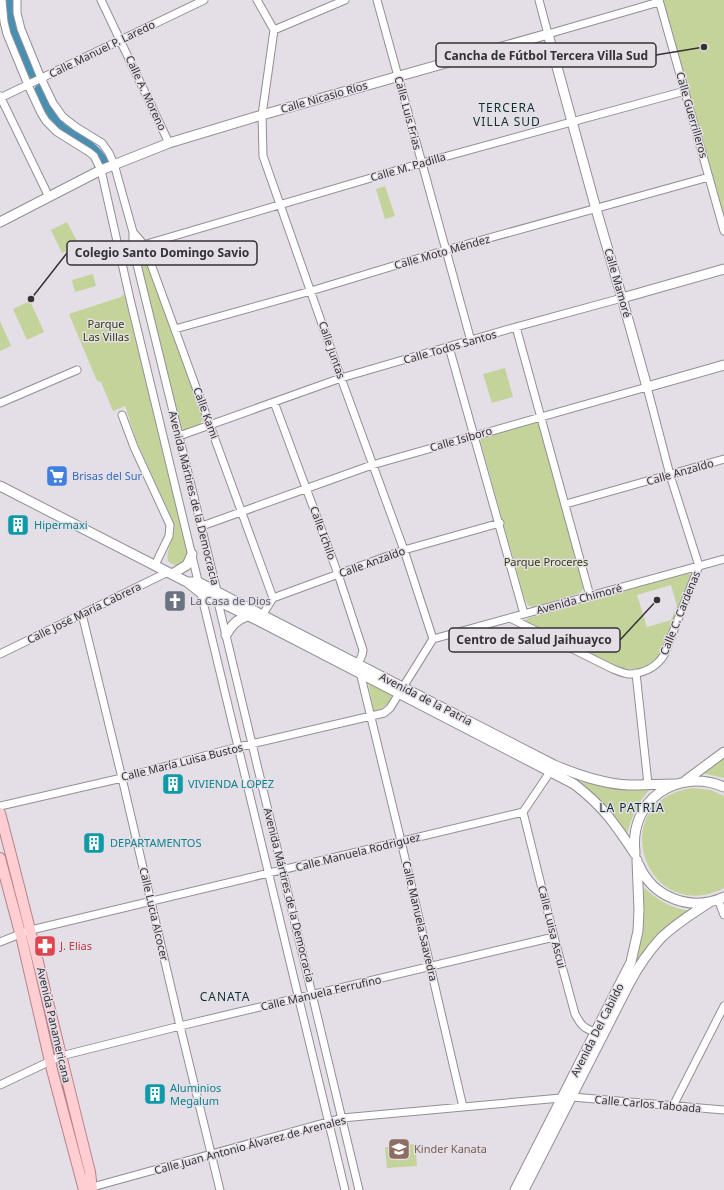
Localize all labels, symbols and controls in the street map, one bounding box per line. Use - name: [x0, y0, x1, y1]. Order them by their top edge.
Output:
- street label: Calle Manuel P. Laredo: [46, 16, 158, 81]
- callout: Cancha de Fútbol Tercera Villa Sud: [436, 43, 656, 67]
- text: Cancha de Fútbol Tercera Villa Sud: [444, 47, 648, 64]
- street label: Calle A. Moreno: [122, 53, 171, 133]
- street label: Calle Guerrilleros: [673, 70, 712, 160]
- street label: Calle Luis Frias: [391, 74, 426, 151]
- street label: Calle Nicasio Ríos: [279, 77, 369, 116]
- district label: TERCERA VILLA SUD: [473, 99, 541, 130]
- street label: Calle M. Padilla: [368, 149, 447, 184]
- street label: Calle Moto Méndez: [392, 231, 492, 272]
- callout: Colegio Santo Domingo Savio: [67, 241, 257, 265]
- text: Colegio Santo Domingo Savio: [75, 244, 249, 261]
- street label: Calle Mamoré: [601, 246, 636, 319]
- park label: Parque Las Villas: [83, 316, 129, 344]
- street label: Calle Juntas: [316, 319, 349, 381]
- street label: Calle Todos Santos: [401, 326, 498, 367]
- street label: Calle Kami: [190, 385, 223, 441]
- street label: Avenida Mártires de la Democracia: [166, 409, 223, 587]
- street label: Calle Isiboro: [428, 422, 494, 455]
- street label: Calle Anzaldo: [644, 455, 716, 488]
- supermarket icon: Brisas del Sur: [44, 463, 70, 489]
- place label: Brisas del Sur: [72, 468, 143, 483]
- street label: Calle Ichilo: [307, 504, 340, 562]
- building icon: Hipermaxi: [5, 512, 31, 538]
- place label: Hipermaxi: [34, 517, 88, 532]
- street label: Calle Anzaldo: [337, 543, 407, 580]
- park label: Parque Proceres: [504, 554, 588, 569]
- street label: Calle C. Cardenas: [656, 569, 703, 657]
- street label: Calle José María Cabrera: [24, 578, 143, 647]
- street label: Avenida Chimoré: [534, 580, 623, 617]
- church icon: La Casa de Dios: [162, 588, 188, 614]
- place label: La Casa de Dios: [190, 593, 271, 608]
- callout: Centro de Salud Jaihuayco: [449, 628, 620, 652]
- text: Centro de Salud Jaihuayco: [456, 631, 612, 648]
- street label: Avenida de la Patria: [377, 669, 475, 728]
- street label: Calle María Luisa Bustos: [119, 739, 244, 784]
- building icon: VIVIENDA LOPEZ: [160, 771, 186, 797]
- place label: VIVIENDA LOPEZ: [188, 776, 274, 791]
- district label: LA PATRIA: [599, 799, 665, 816]
- street label: Avenida Mártires de la Democracia: [261, 806, 318, 984]
- street label: Calle Manuela Rodriguez: [294, 829, 422, 874]
- building icon: DEPARTAMENTOS: [81, 830, 107, 856]
- place label: DEPARTAMENTOS: [110, 835, 201, 850]
- street label: Calle Manuela Saavedra: [399, 859, 442, 983]
- street label: Calle Lucia Alcocer: [136, 866, 173, 962]
- street label: Calle Luisa Ascui: [535, 884, 570, 970]
- pharmacy icon: J. Elias: [32, 933, 58, 959]
- place label: J. Elias: [59, 938, 92, 953]
- street label: Avenida Panamericana: [34, 966, 75, 1084]
- street label: Calle Manuela Ferrufino: [259, 971, 383, 1014]
- street label: Avenida Del Cabildo: [566, 980, 627, 1079]
- district label: CANATA: [200, 988, 250, 1005]
- place label: Aluminios Megalum: [170, 1080, 221, 1108]
- building icon: Aluminios Megalum: [142, 1081, 168, 1107]
- street label: Calle Carlos Taboada: [594, 1091, 702, 1116]
- street label: Calle Juan Antonio Álvarez de Arenales: [152, 1112, 347, 1177]
- school or university icon: Kinder Kanata: [386, 1136, 412, 1162]
- place label: Kinder Kanata: [414, 1141, 487, 1156]

